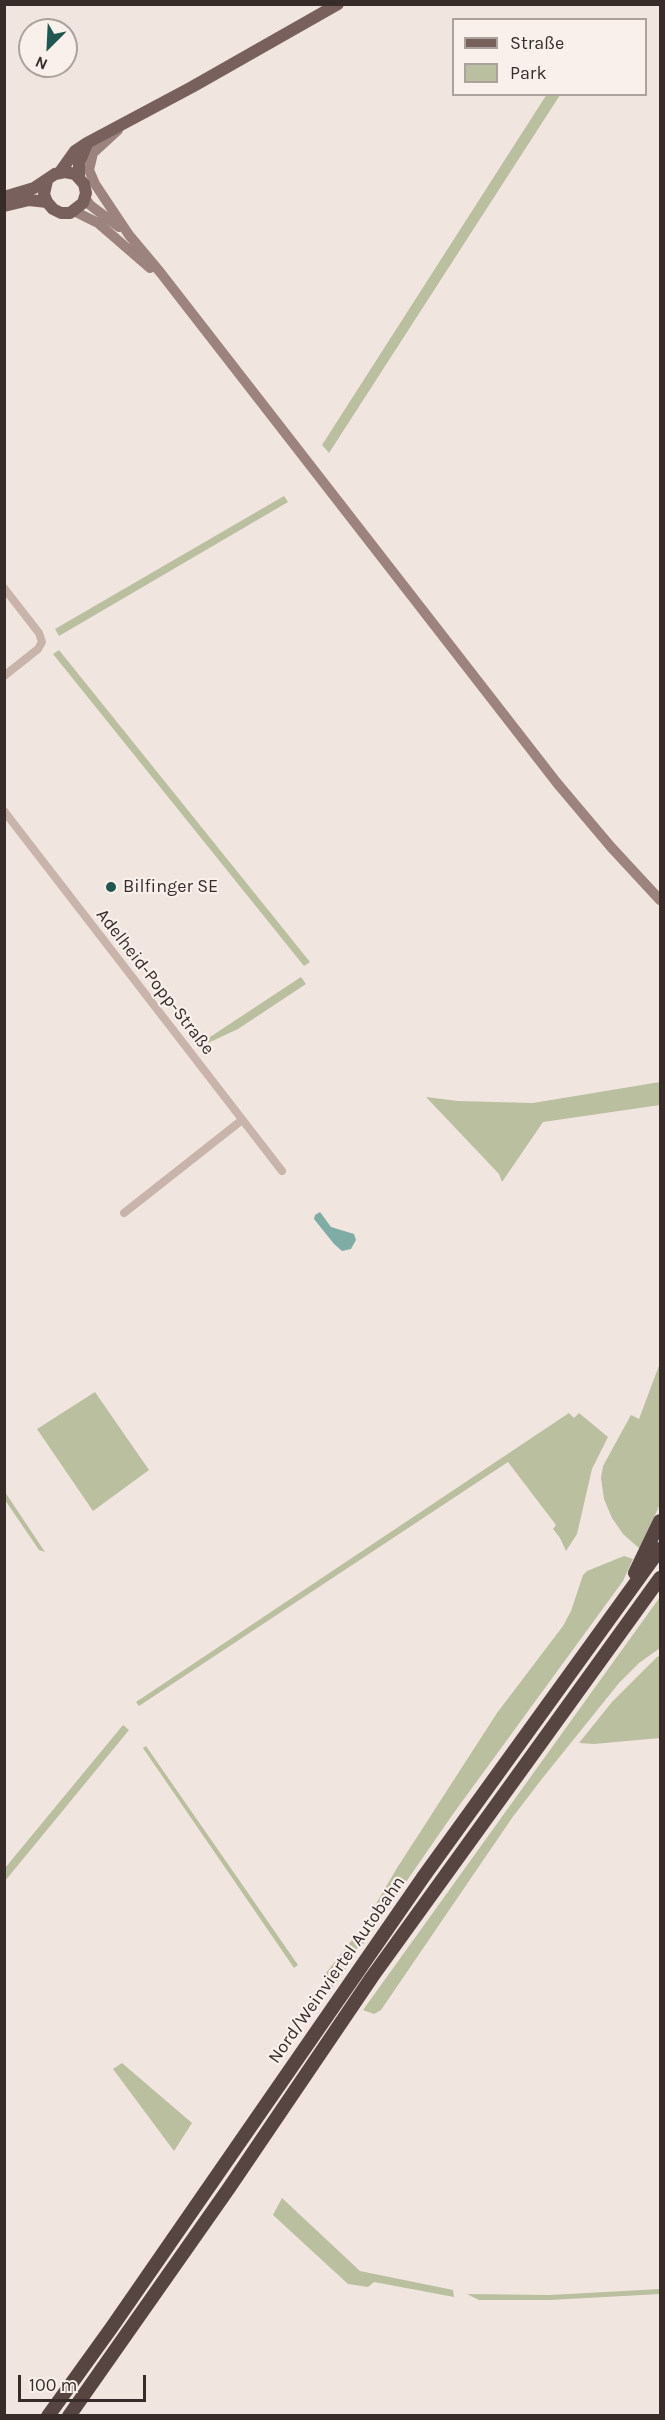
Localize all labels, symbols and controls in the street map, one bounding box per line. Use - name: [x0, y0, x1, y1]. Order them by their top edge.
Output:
- north arrow: [18, 18, 78, 78]
- legend: [452, 18, 647, 96]
- text: Straße: [510, 32, 564, 54]
- text: N: [32, 52, 50, 74]
- text: Park: [510, 62, 547, 84]
- place label: Bilfinger SE: [123, 876, 218, 898]
- marker: Bilfinger SE: [104, 880, 118, 894]
- street label: Adelheid-Popp-Straße: [91, 905, 219, 1059]
- street label: Nord/Weinviertel Autobahn: [264, 1872, 410, 2068]
- scale bar: [21, 2363, 148, 2401]
- text: 100 m: [29, 2374, 77, 2396]

